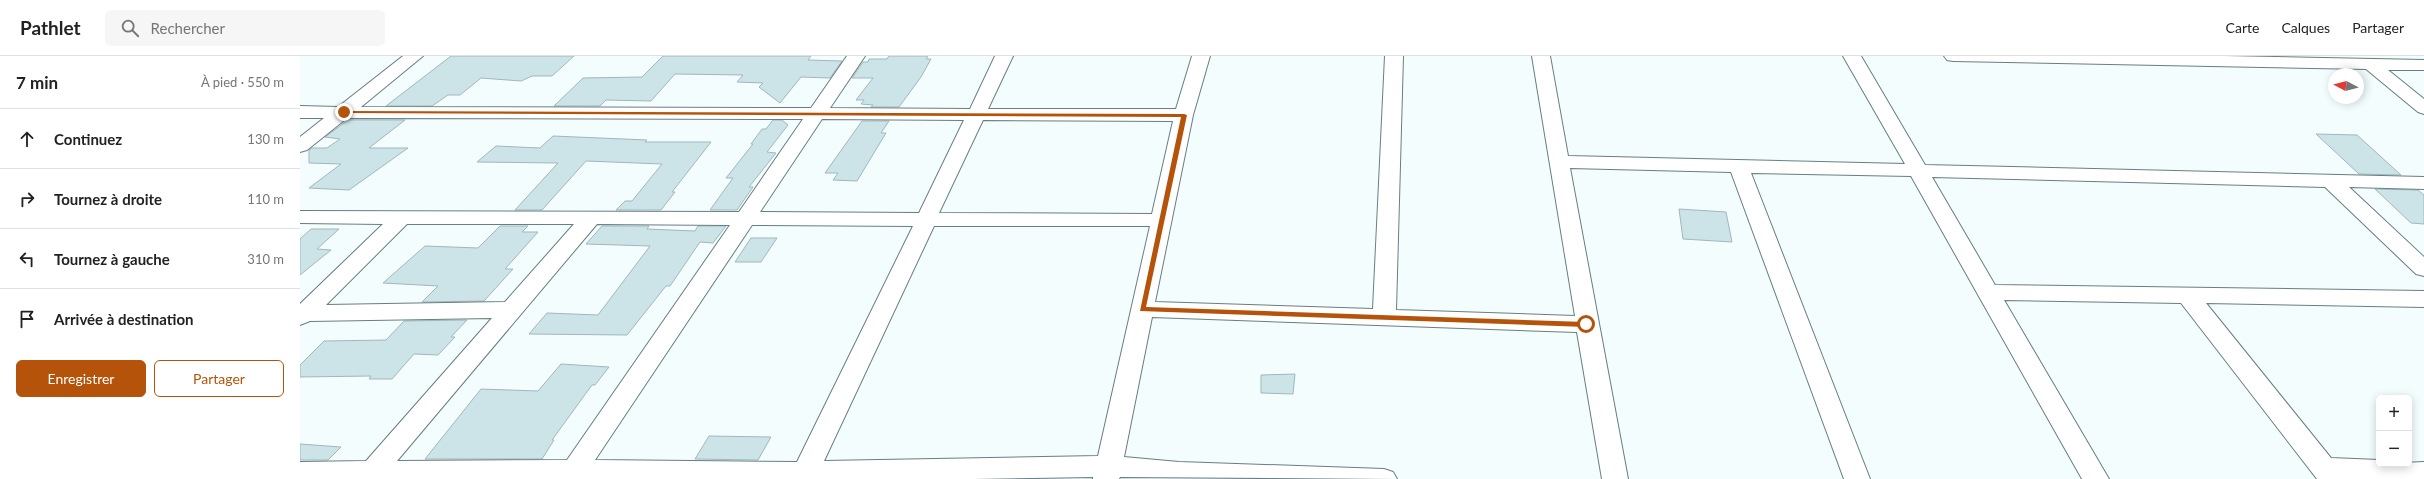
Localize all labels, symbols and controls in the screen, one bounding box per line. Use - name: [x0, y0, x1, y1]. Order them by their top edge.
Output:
- search box: [105, 10, 385, 46]
- text: Pathlet: [20, 16, 81, 39]
- icon: search: [119, 17, 141, 39]
- text: Rechercher: [151, 19, 225, 37]
- text: Carte: [2226, 19, 2259, 36]
- text: Calques: [2281, 19, 2330, 36]
- text: Partager: [2352, 19, 2404, 36]
- north arrow: [2328, 68, 2364, 104]
- text: 7 min: [16, 72, 58, 93]
- text: À pied · 550 m: [201, 74, 284, 90]
- route end: [335, 103, 353, 121]
- icon: ahead: [16, 128, 38, 150]
- text: Continuez: [54, 130, 122, 148]
- text: 130 m: [247, 131, 284, 147]
- icon: right: [16, 188, 38, 210]
- text: Tournez à droite: [54, 190, 162, 208]
- text: 110 m: [247, 191, 284, 207]
- icon: left: [16, 248, 38, 270]
- text: Tournez à gauche: [54, 250, 170, 268]
- text: 310 m: [247, 251, 284, 267]
- icon: arrive: [16, 308, 38, 330]
- text: Arrivée à destination: [54, 310, 193, 328]
- route start: [1577, 315, 1595, 333]
- button: Enregistrer: [16, 360, 146, 397]
- button: Partager: [154, 360, 284, 397]
- map controls: [2376, 395, 2412, 467]
- button: +: [2376, 395, 2412, 431]
- button: −: [2376, 431, 2412, 467]

